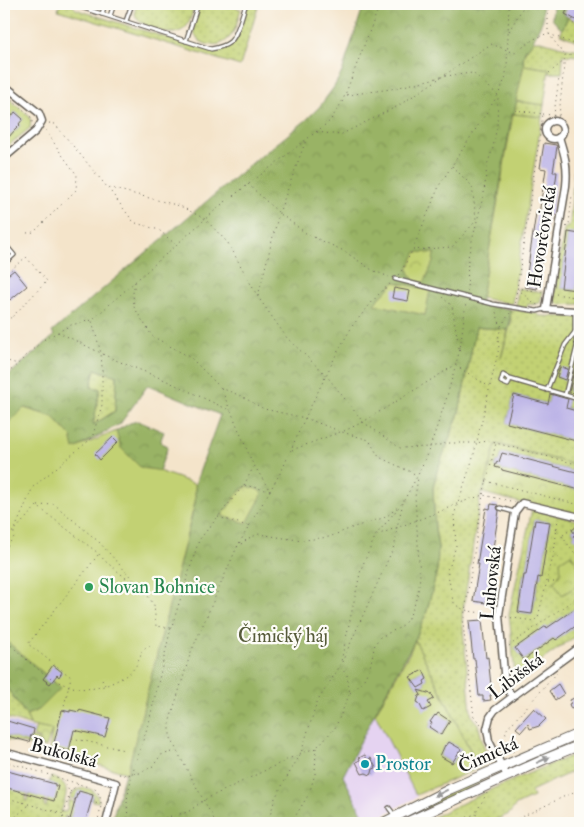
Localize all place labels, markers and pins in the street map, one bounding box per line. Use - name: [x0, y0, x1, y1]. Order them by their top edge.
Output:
- place label: Slovan Bohnice: [99, 575, 215, 599]
- marker: Slovan Bohnice: [83, 581, 95, 593]
- place label: Prostor: [375, 752, 431, 776]
- marker: Prostor: [359, 758, 371, 770]

